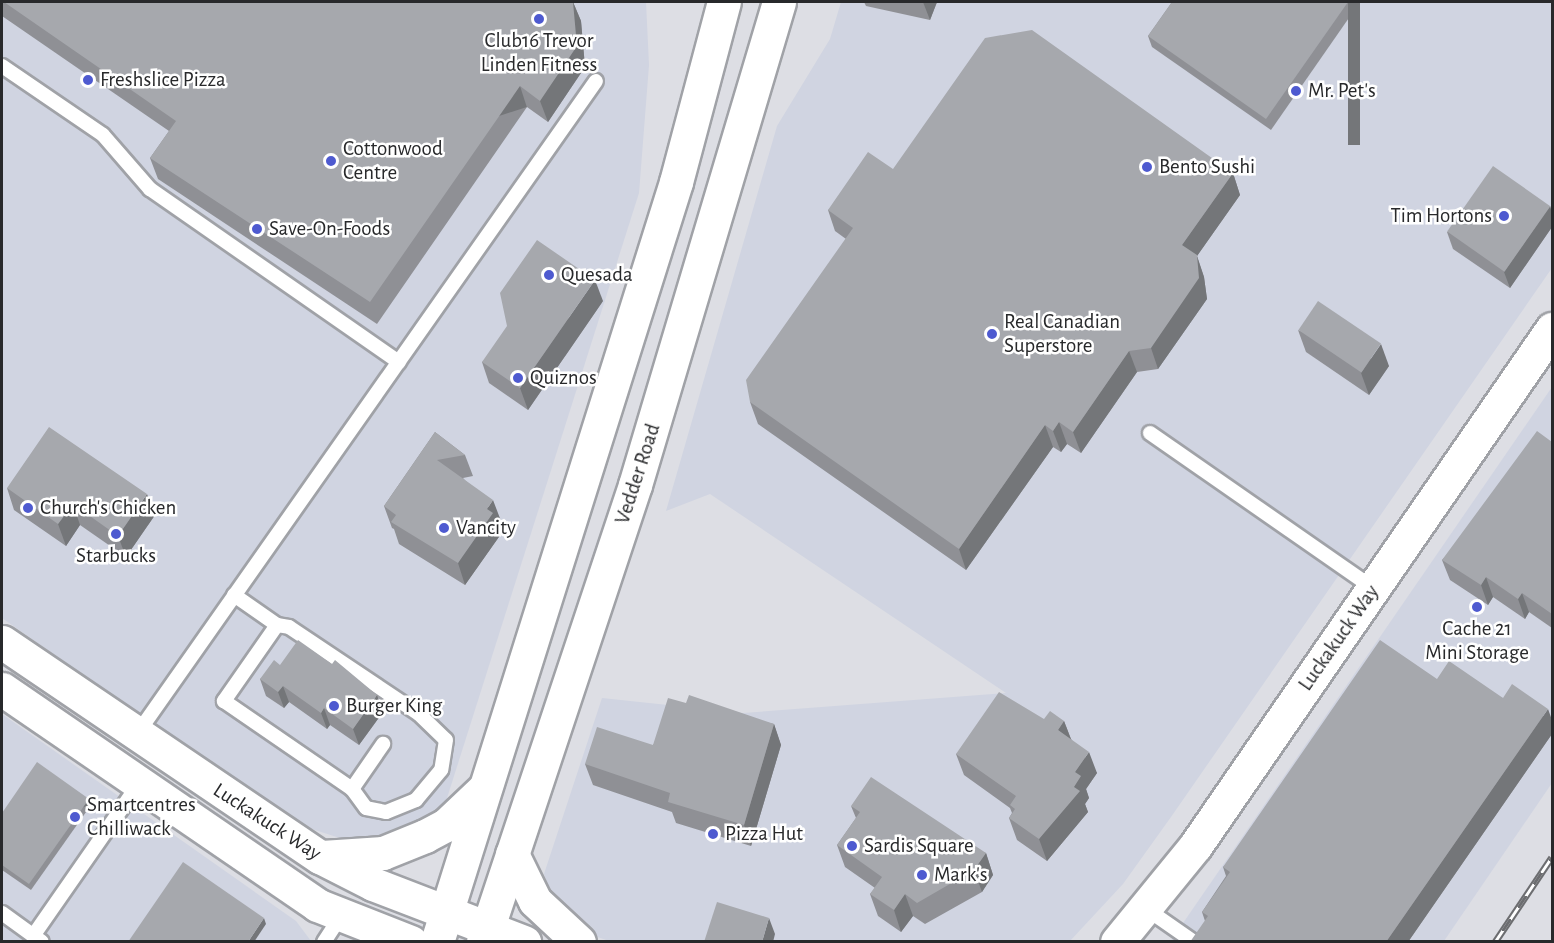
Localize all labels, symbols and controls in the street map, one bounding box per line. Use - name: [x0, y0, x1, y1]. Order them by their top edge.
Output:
- marker: Club16 Trevor Linden Fitness: [532, 12, 546, 26]
- place label: Club16 Trevor Linden Fitness: [481, 28, 597, 78]
- place label: Freshslice Pizza: [100, 67, 226, 93]
- marker: Freshslice Pizza: [81, 73, 95, 87]
- place label: Mr. Pet's: [1308, 78, 1376, 104]
- marker: Mr. Pet's: [1289, 84, 1303, 98]
- place label: Cottonwood Centre: [343, 136, 443, 186]
- marker: Cottonwood Centre: [324, 154, 338, 168]
- place label: Bento Sushi: [1159, 154, 1255, 180]
- marker: Bento Sushi: [1140, 160, 1154, 174]
- place label: Tim Hortons: [1390, 203, 1492, 229]
- marker: Tim Hortons: [1497, 209, 1511, 223]
- place label: Save-On-Foods: [269, 216, 390, 242]
- marker: Save-On-Foods: [250, 222, 264, 236]
- place label: Quesada: [561, 262, 633, 288]
- marker: Quesada: [542, 268, 556, 282]
- place label: Real Canadian Superstore: [1004, 309, 1120, 359]
- marker: Real Canadian Superstore: [985, 327, 999, 341]
- place label: Quiznos: [530, 365, 597, 391]
- marker: Quiznos: [511, 371, 525, 385]
- street label: Vedder Road: [610, 421, 666, 527]
- place label: Church's Chicken: [40, 495, 176, 521]
- marker: Church's Chicken: [21, 501, 35, 515]
- place label: Vancity: [456, 515, 516, 541]
- marker: Vancity: [437, 521, 451, 535]
- marker: Starbucks: [109, 527, 123, 541]
- place label: Starbucks: [76, 543, 156, 569]
- street label: Luckakuck Way: [1293, 580, 1385, 696]
- marker: Cache 21 Mini Storage: [1470, 600, 1484, 614]
- place label: Cache 21 Mini Storage: [1425, 616, 1529, 666]
- place label: Burger King: [346, 693, 442, 719]
- marker: Burger King: [327, 699, 341, 713]
- street label: Luckakuck Way: [208, 778, 326, 866]
- place label: Smartcentres Chilliwack: [87, 792, 196, 842]
- marker: Smartcentres Chilliwack: [68, 810, 82, 824]
- place label: Pizza Hut: [725, 821, 803, 847]
- marker: Pizza Hut: [706, 827, 720, 841]
- place label: Sardis Square: [864, 833, 974, 859]
- marker: Sardis Square: [845, 839, 859, 853]
- place label: Mark's: [934, 862, 987, 888]
- marker: Mark's: [915, 868, 929, 882]

